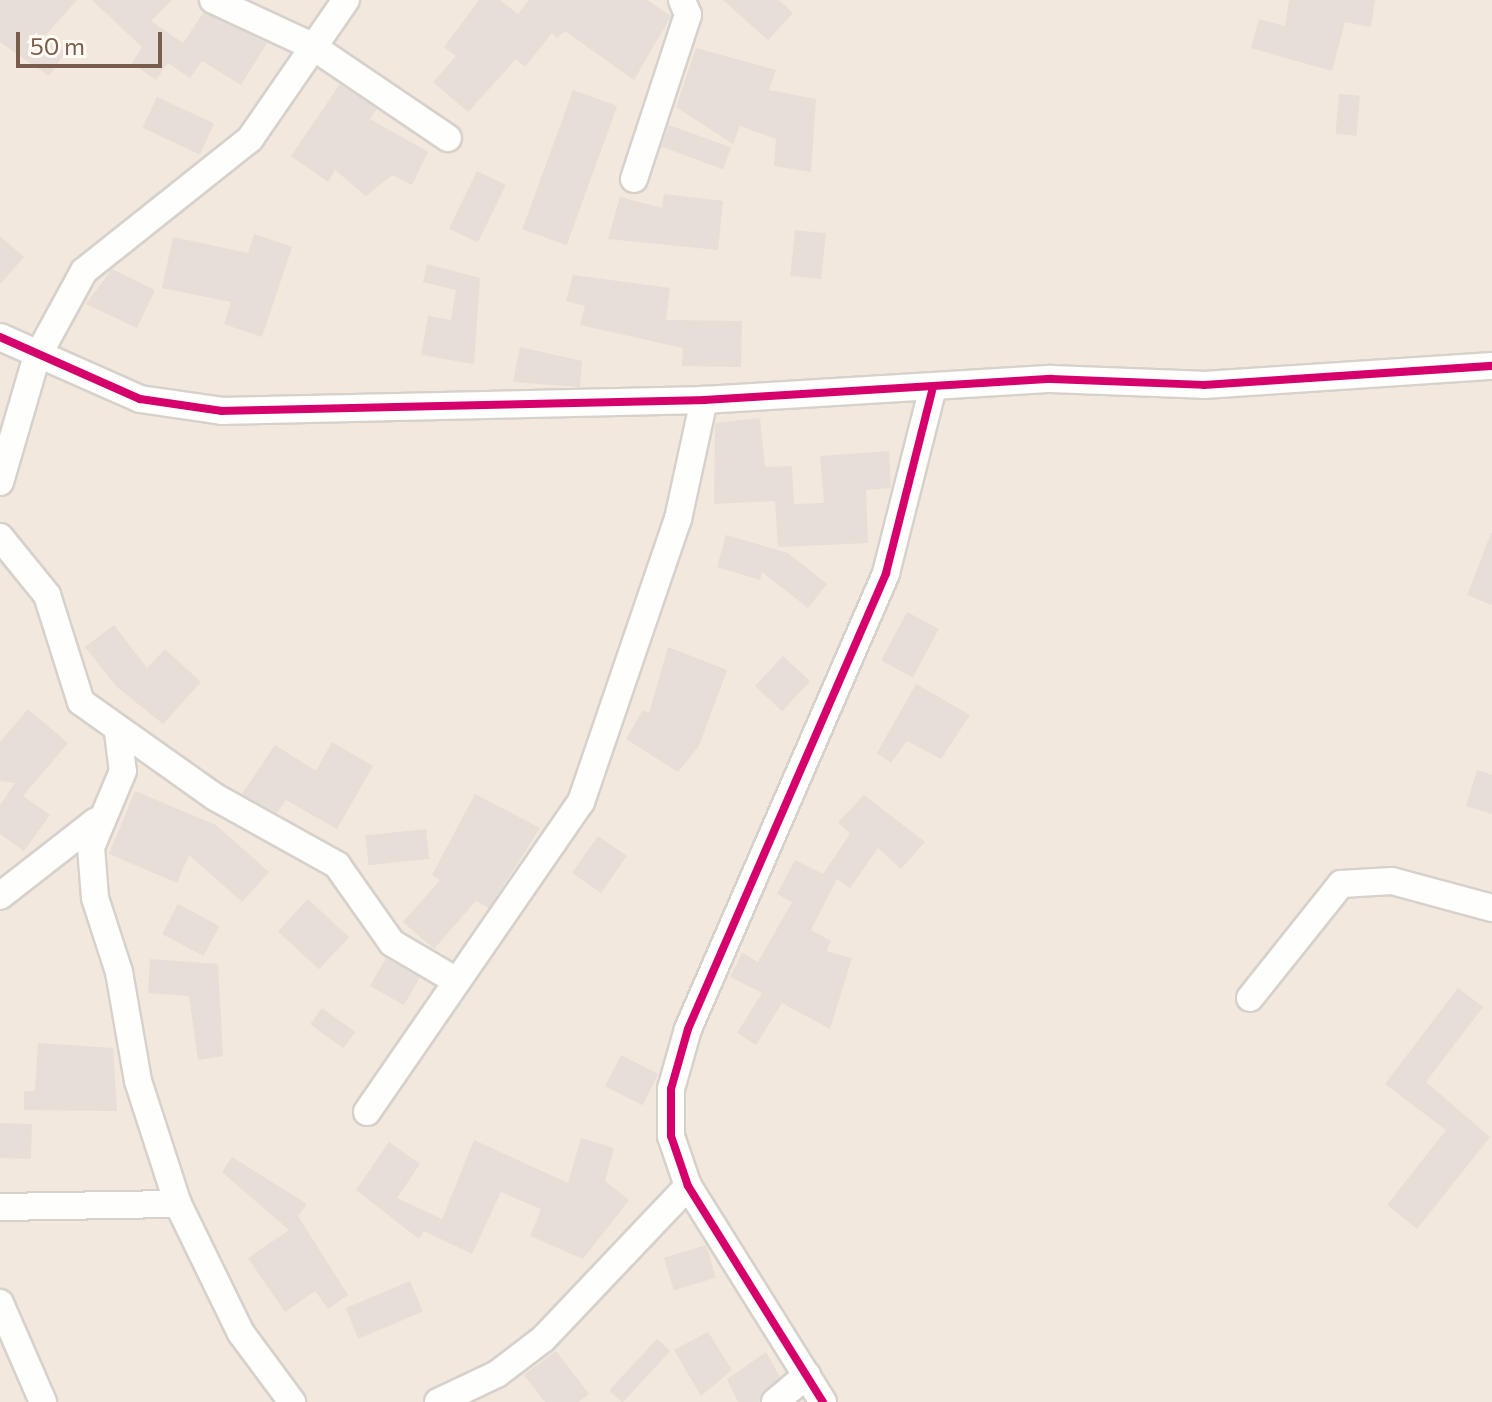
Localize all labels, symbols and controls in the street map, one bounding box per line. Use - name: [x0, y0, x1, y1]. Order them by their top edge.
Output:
- scale bar: [20, 16, 166, 66]
- text: 50 m: [30, 31, 85, 60]

